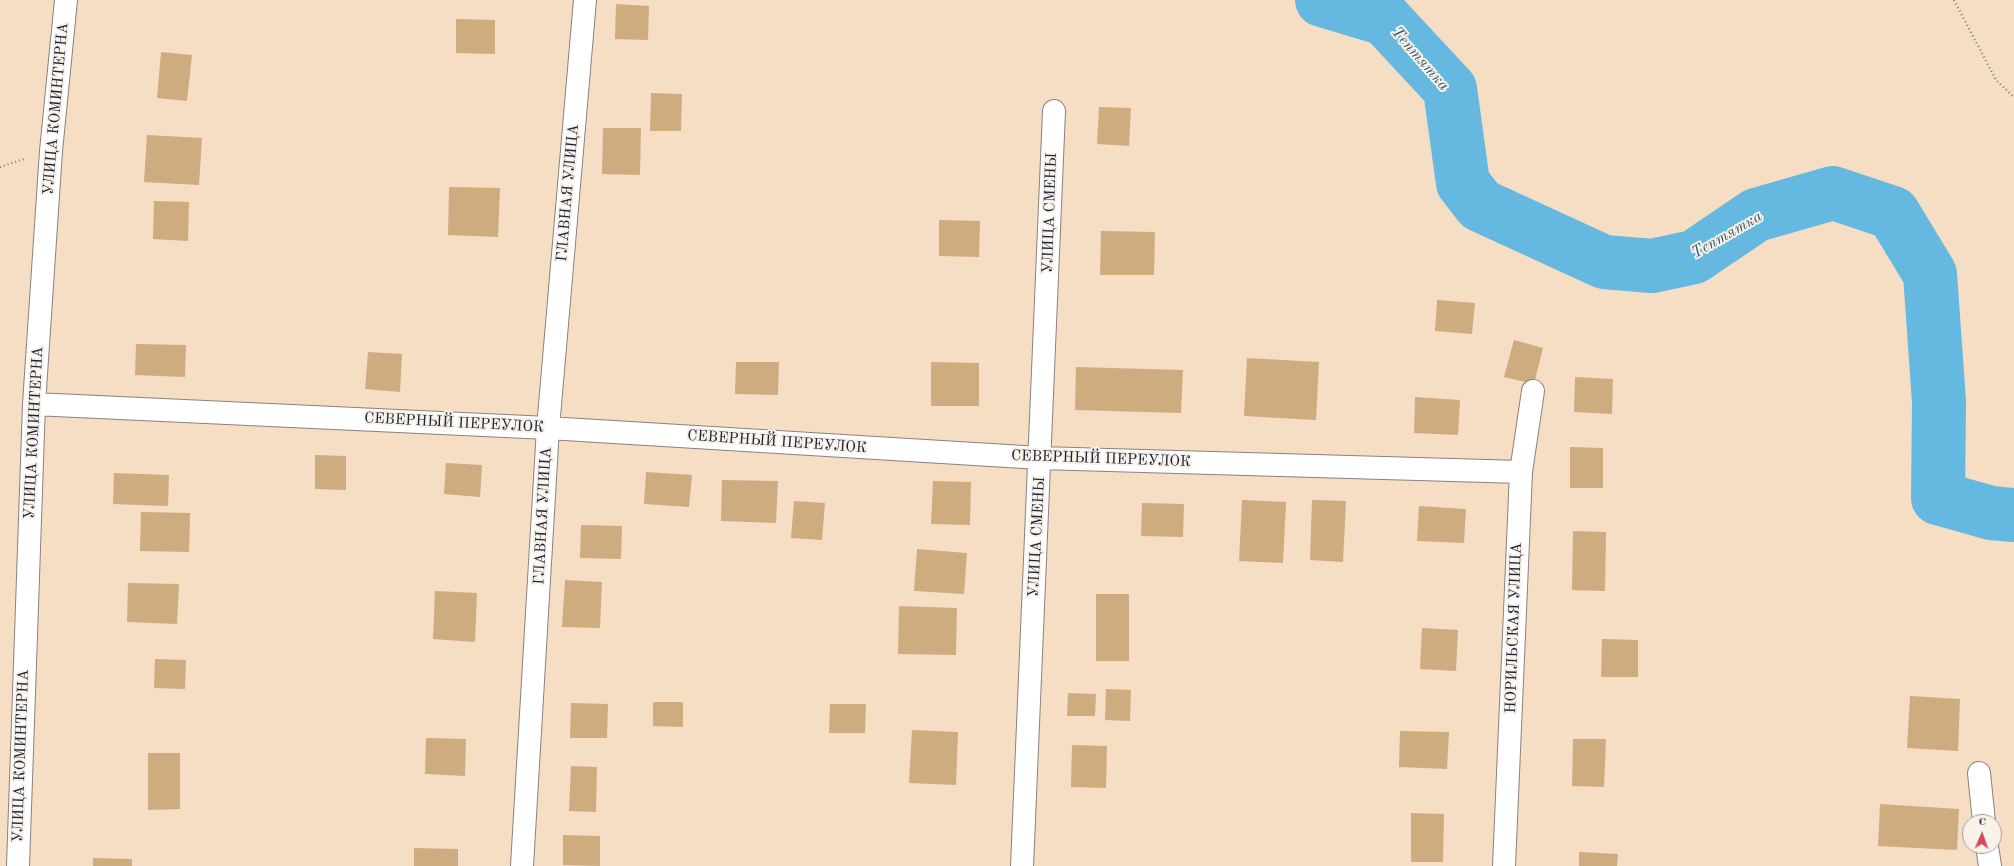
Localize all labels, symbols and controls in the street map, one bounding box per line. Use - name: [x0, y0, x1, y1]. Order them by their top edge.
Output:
- street label: УЛИЦА КОМИНТЕРНА: [39, 22, 73, 196]
- water label: Тептятка: [1387, 23, 1453, 95]
- street label: ГЛАВНАЯ УЛИЦА: [553, 124, 583, 262]
- street label: УЛИЦА СМЕНЫ: [1039, 152, 1061, 274]
- water label: Тептятка: [1688, 207, 1766, 263]
- street label: УЛИЦА КОМИНТЕРНА: [20, 346, 48, 520]
- street label: СЕВЕРНЫЙ ПЕРЕУЛОК: [364, 409, 544, 437]
- street label: СЕВЕРНЫЙ ПЕРЕУЛОК: [687, 427, 867, 457]
- street label: ГЛАВНАЯ УЛИЦА: [530, 447, 556, 585]
- street label: СЕВЕРНЫЙ ПЕРЕУЛОК: [1011, 447, 1191, 471]
- street label: УЛИЦА СМЕНЫ: [1025, 476, 1049, 598]
- street label: НОРИЛЬСКАЯ УЛИЦА: [1502, 542, 1526, 714]
- street label: УЛИЦА КОМИНТЕРНА: [9, 669, 33, 843]
- north arrow: [1962, 814, 2002, 854]
- text: С: [1979, 817, 1986, 828]

